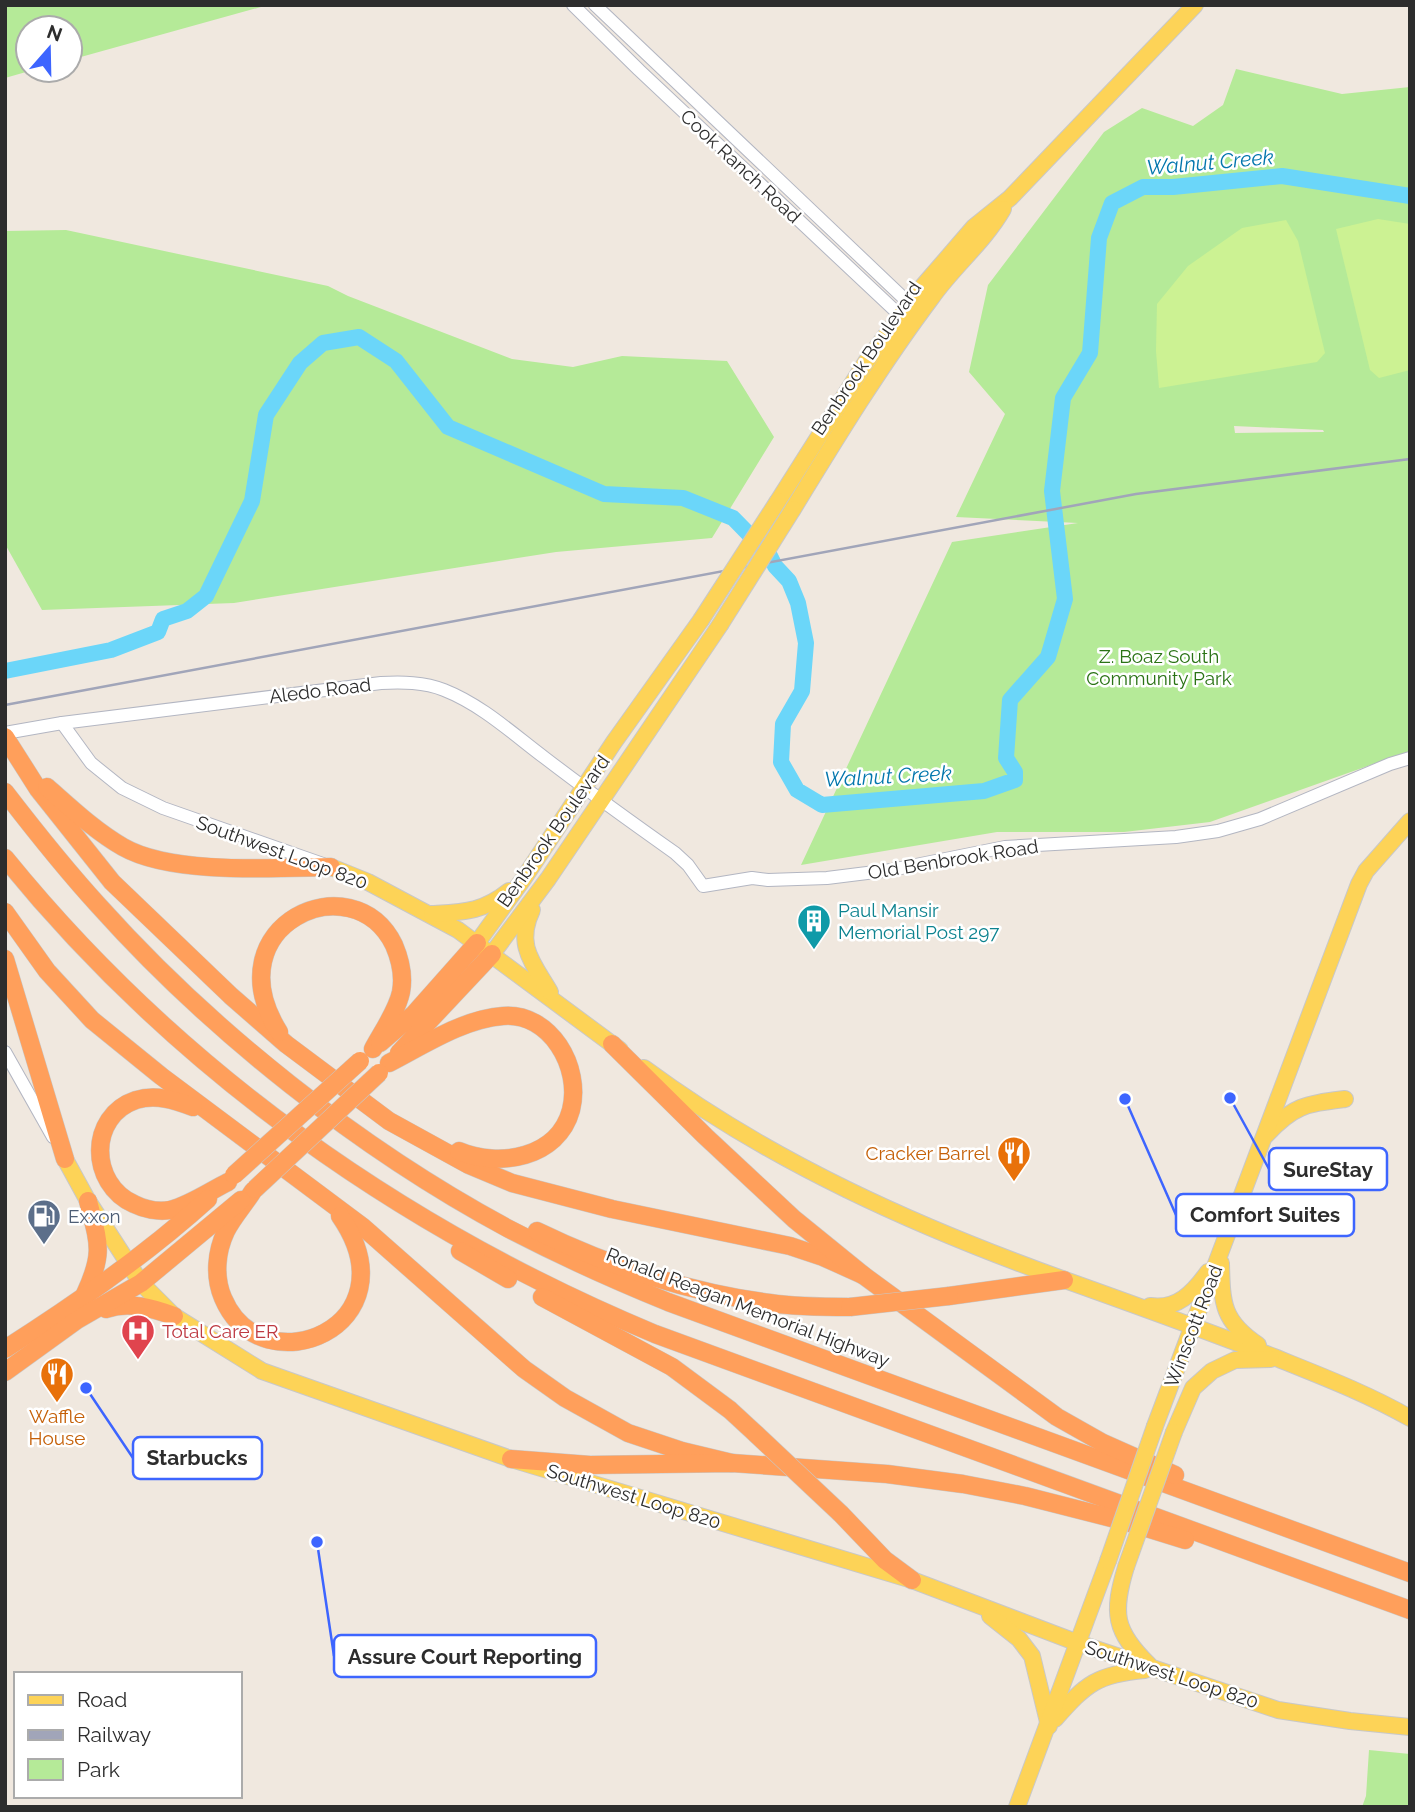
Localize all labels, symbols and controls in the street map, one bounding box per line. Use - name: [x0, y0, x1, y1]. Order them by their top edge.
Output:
- north arrow: [14, 14, 84, 84]
- text: N: [44, 20, 65, 46]
- street label: Cook Ranch Road: [676, 105, 806, 227]
- water label: Walnut Creek: [1145, 144, 1275, 180]
- street label: Benbrook Boulevard: [806, 277, 926, 439]
- park label: Z. Boaz South Community Park: [1086, 645, 1232, 689]
- street label: Aledo Road: [268, 673, 372, 707]
- street label: Benbrook Boulevard: [492, 751, 614, 911]
- water label: Walnut Creek: [824, 760, 952, 792]
- street label: Southwest Loop 820: [193, 811, 371, 893]
- street label: Old Benbrook Road: [866, 835, 1040, 883]
- place label: Paul Mansir Memorial Post 297: [838, 899, 999, 943]
- building icon: Paul Mansir Memorial Post 297: [795, 902, 833, 951]
- restaurant icon: Cracker Barrel: [995, 1134, 1033, 1183]
- place label: Cracker Barrel: [865, 1142, 991, 1164]
- callout: SureStay: [1269, 1148, 1387, 1190]
- text: SureStay: [1283, 1157, 1373, 1182]
- callout: Comfort Suites: [1176, 1194, 1354, 1236]
- fuel station icon: Exxon: [25, 1197, 63, 1246]
- text: Comfort Suites: [1190, 1202, 1340, 1227]
- place label: Exxon: [68, 1205, 121, 1227]
- street label: Ronald Reagan Memorial Highway: [603, 1243, 893, 1371]
- street label: Winscott Road: [1160, 1262, 1226, 1390]
- hospital icon: Total Care ER: [119, 1312, 157, 1361]
- place label: Total Care ER: [162, 1320, 279, 1342]
- restaurant icon: Waffle House: [38, 1355, 76, 1404]
- place label: Waffle House: [29, 1405, 85, 1449]
- callout: Starbucks: [133, 1437, 262, 1479]
- text: Starbucks: [146, 1445, 248, 1470]
- street label: Southwest Loop 820: [544, 1459, 724, 1533]
- callout: Assure Court Reporting: [334, 1635, 596, 1677]
- street label: Southwest Loop 820: [1083, 1636, 1261, 1712]
- text: Assure Court Reporting: [348, 1644, 582, 1669]
- legend: [14, 1672, 242, 1798]
- text: Road: [77, 1687, 127, 1712]
- text: Railway: [77, 1722, 151, 1747]
- text: Park: [77, 1757, 120, 1782]

